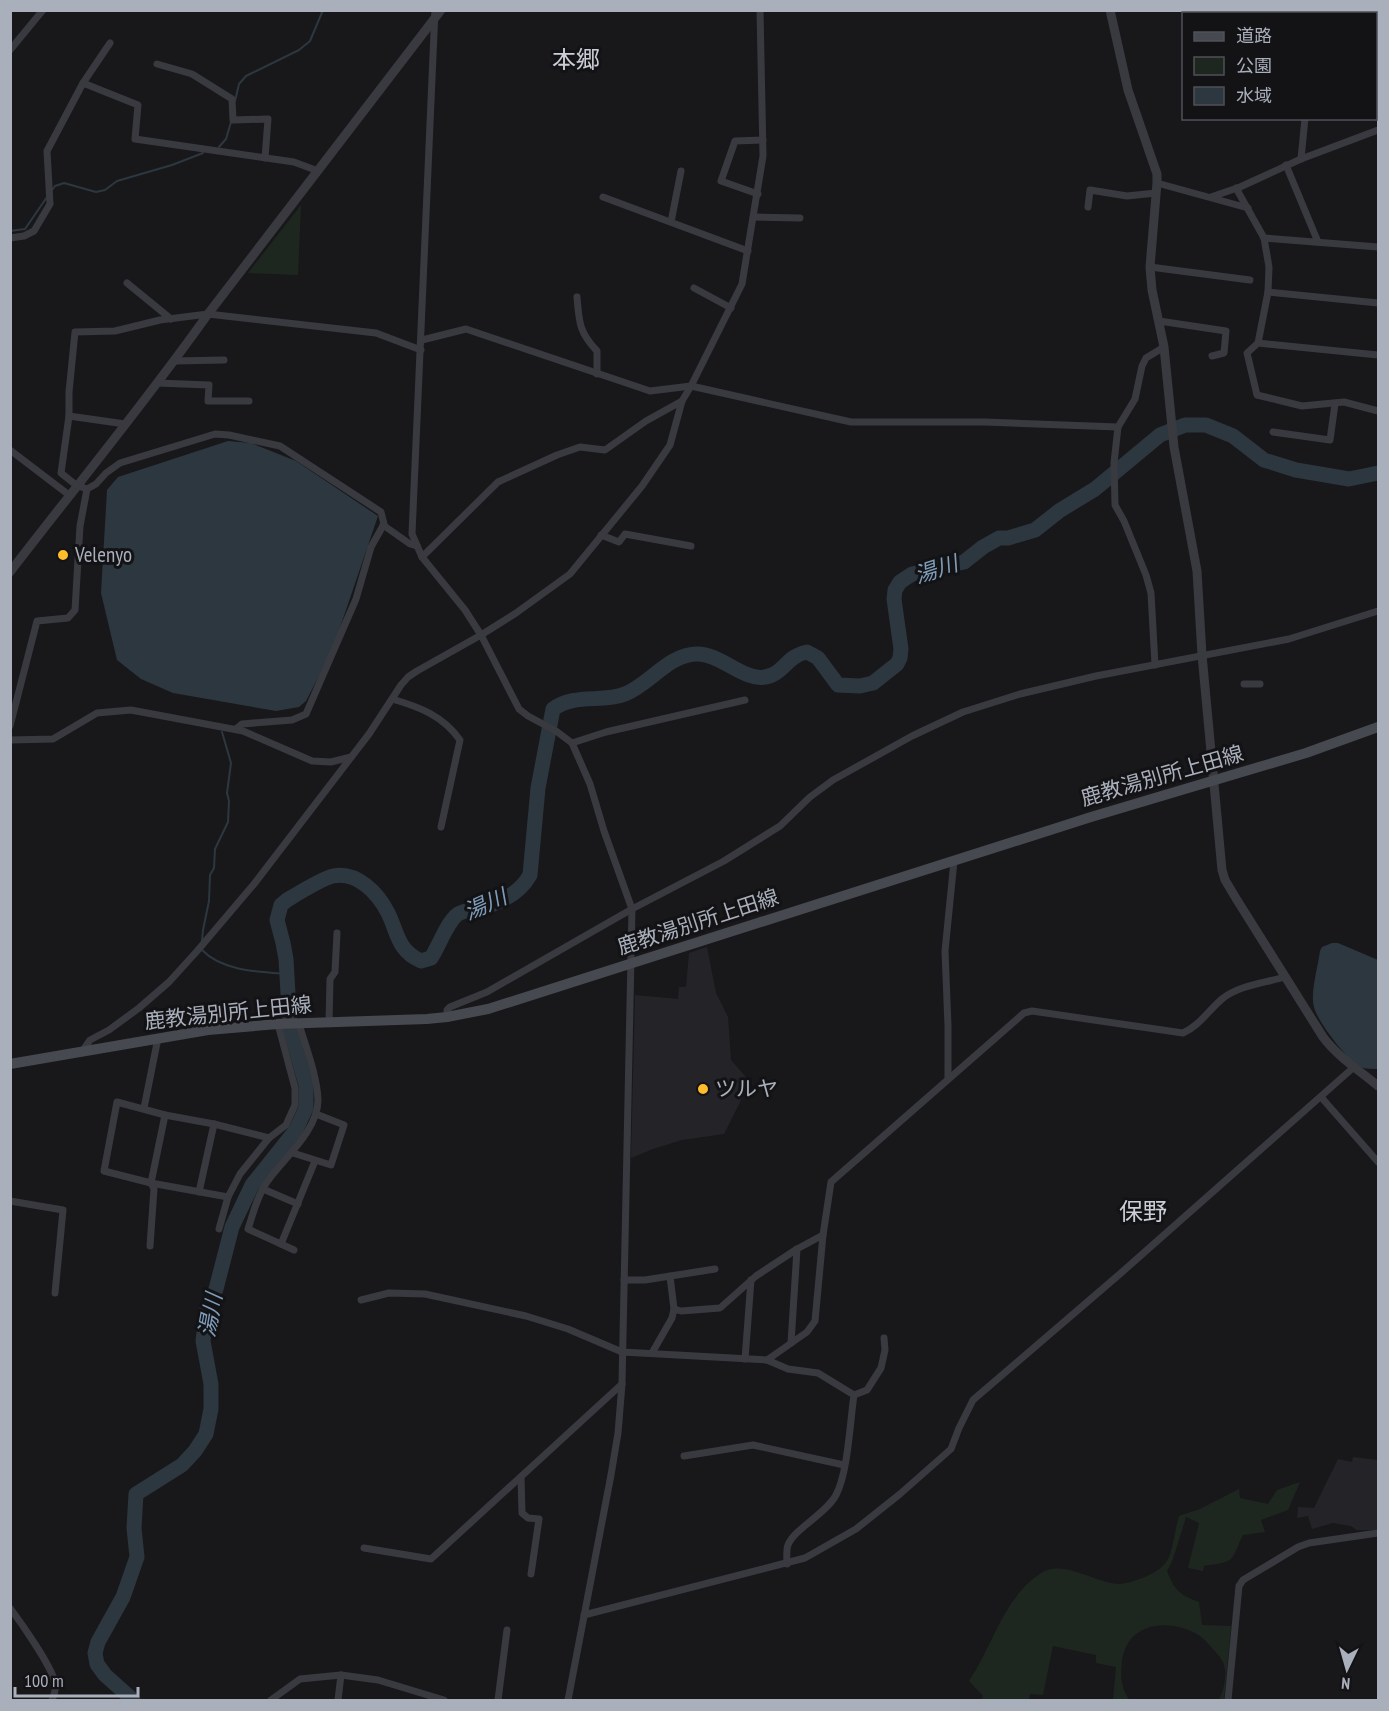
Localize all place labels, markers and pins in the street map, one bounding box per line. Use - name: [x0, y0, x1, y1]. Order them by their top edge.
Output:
- place label: Velenyo: [74, 541, 132, 568]
- marker: Velenyo: [56, 548, 70, 562]
- place label: ツルヤ: [715, 1075, 778, 1102]
- marker: ツルヤ: [696, 1082, 710, 1096]

